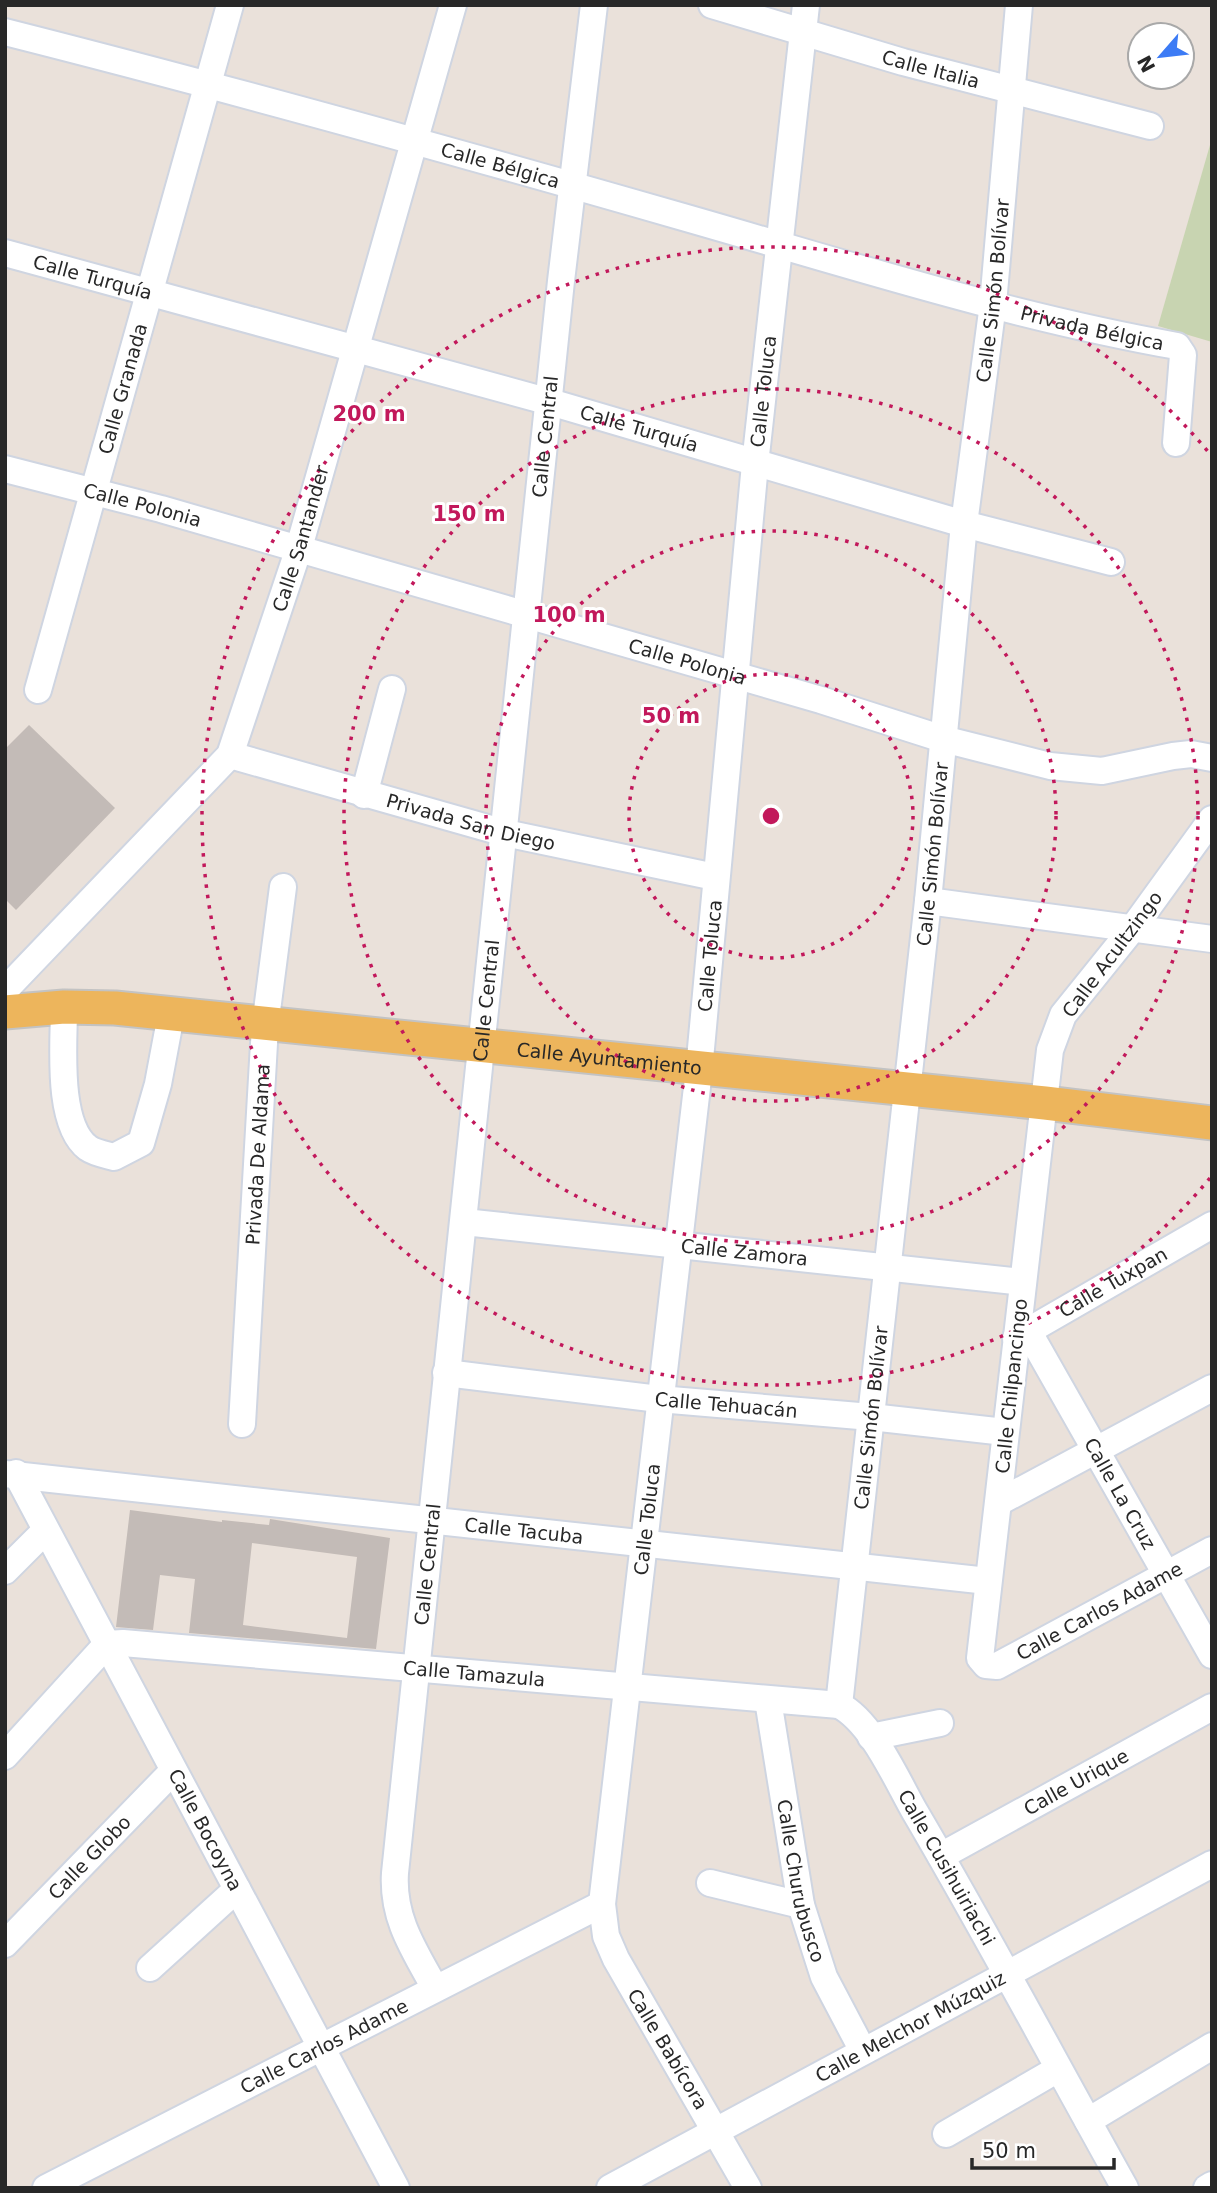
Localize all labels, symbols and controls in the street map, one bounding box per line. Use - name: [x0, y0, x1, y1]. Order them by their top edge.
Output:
- north arrow: [1126, 21, 1196, 91]
- street label: Calle Italia: [879, 45, 982, 92]
- text: N: [1133, 52, 1159, 76]
- street label: Calle Bélgica: [438, 138, 562, 192]
- street label: Calle Simón Bolívar: [972, 197, 1013, 384]
- street label: Calle Turquía: [31, 250, 155, 304]
- street label: Privada Bélgica: [1018, 302, 1166, 354]
- street label: Calle Granada: [94, 321, 151, 457]
- street label: Calle Toluca: [746, 334, 780, 449]
- street label: Calle Central: [527, 375, 562, 499]
- street label: Calle Turquía: [577, 400, 701, 456]
- text: 200 m: [332, 402, 406, 426]
- street label: Calle Santander: [268, 463, 333, 614]
- street label: Calle Polonia: [81, 479, 204, 531]
- text: 150 m: [432, 502, 506, 526]
- text: 100 m: [532, 603, 606, 627]
- street label: Calle Polonia: [626, 634, 749, 689]
- text: 50 m: [642, 704, 700, 728]
- street label: Calle Simón Bolívar: [912, 761, 952, 947]
- street label: Privada San Diego: [384, 789, 557, 854]
- centre of rings: [759, 804, 783, 828]
- street label: Calle Acultzingo: [1057, 887, 1167, 1021]
- street label: Calle Toluca: [693, 899, 726, 1013]
- street label: Calle Central: [469, 938, 503, 1063]
- street label: Calle Ayuntamiento: [516, 1038, 703, 1079]
- street label: Privada De Aldama: [241, 1063, 274, 1246]
- street label: Calle Zamora: [680, 1234, 809, 1270]
- street label: Calle Tuxpan: [1055, 1242, 1171, 1322]
- street label: Calle Chilpancingo: [991, 1297, 1031, 1475]
- street label: Calle Simón Bolívar: [850, 1325, 892, 1511]
- street label: Calle Tehuacán: [654, 1388, 798, 1422]
- street label: Calle La Cruz: [1080, 1434, 1161, 1553]
- street label: Calle Toluca: [629, 1462, 664, 1576]
- street label: Calle Central: [410, 1502, 444, 1626]
- street label: Calle Tacuba: [463, 1513, 585, 1548]
- street label: Calle Carlos Adame: [1012, 1557, 1186, 1665]
- street label: Calle Tamazula: [402, 1656, 546, 1691]
- street label: Calle Urique: [1020, 1744, 1132, 1819]
- street label: Calle Bocoyna: [164, 1765, 247, 1894]
- street label: Calle Cusihuiriachi: [894, 1786, 1000, 1949]
- street label: Calle Churubusco: [773, 1798, 830, 1965]
- street label: Calle Globo: [44, 1811, 135, 1904]
- street label: Calle Melchor Múzquiz: [812, 1966, 1009, 2086]
- street label: Calle Babícora: [623, 1985, 713, 2113]
- street label: Calle Carlos Adame: [236, 1994, 411, 2098]
- scale bar: [972, 2126, 1114, 2170]
- text: 50 m: [982, 2139, 1036, 2163]

